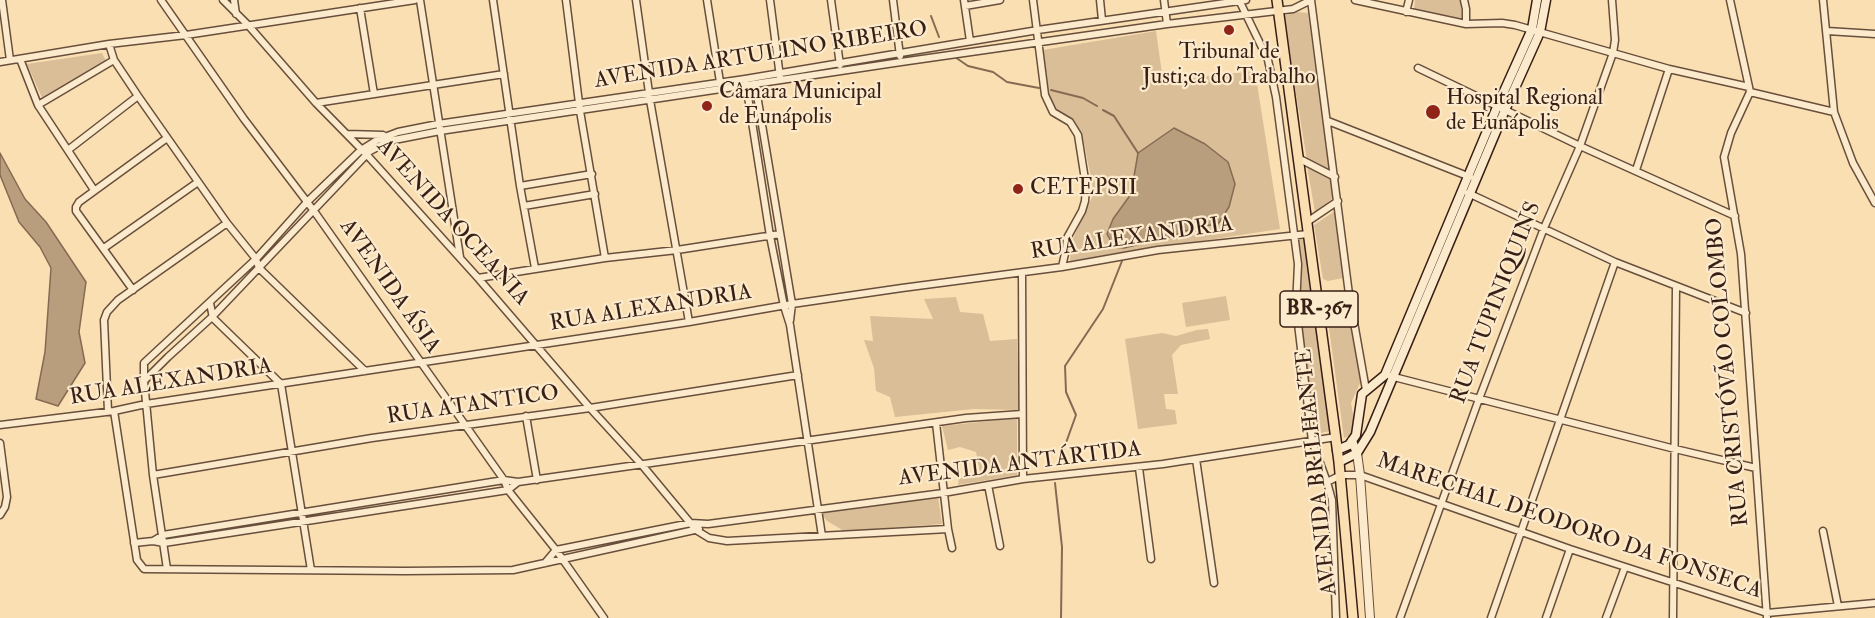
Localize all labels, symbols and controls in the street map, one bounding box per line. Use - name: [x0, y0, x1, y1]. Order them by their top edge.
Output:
- street label: AVENIDA ARTULINO RIBEIRO: [593, 17, 929, 95]
- marker: Tribunal de Justi;ca do Trabalho: [1222, 23, 1236, 37]
- place label: Tribunal de Justi;ca do Trabalho: [1142, 40, 1316, 92]
- place label: Câmara Municipal de Eunápolis: [719, 80, 882, 132]
- place label: Hospital Regional de Eunápolis: [1446, 86, 1603, 138]
- marker: Câmara Municipal de Eunápolis: [700, 99, 714, 113]
- marker: Hospital Regional de Eunápolis: [1424, 103, 1442, 121]
- street label: AVENIDA OCEANIA: [370, 134, 534, 312]
- place label: CETEPSII: [1030, 176, 1137, 202]
- marker: CETEPSII: [1011, 182, 1025, 196]
- street label: RUA TUPINIQUINS: [1446, 198, 1548, 408]
- street label: RUA ALEXANDRIA: [1029, 212, 1235, 266]
- street label: AVENIDA ÁSIA: [333, 215, 445, 359]
- street label: RUA CRISTÓVÃO COLOMBO: [1702, 217, 1756, 527]
- street label: RUA ALEXANDRIA: [548, 280, 754, 338]
- road number: BR-367: [1280, 291, 1358, 327]
- street label: AVENIDA BRILHANTE: [1292, 347, 1344, 597]
- street label: RUA ALEXANDRIA: [68, 354, 274, 412]
- street label: RUA ATANTICO: [385, 381, 561, 431]
- street label: AVENIDA ANTÁRTIDA: [897, 437, 1143, 493]
- street label: MARECHAL DEODORO DA FONSECA: [1373, 448, 1765, 606]

